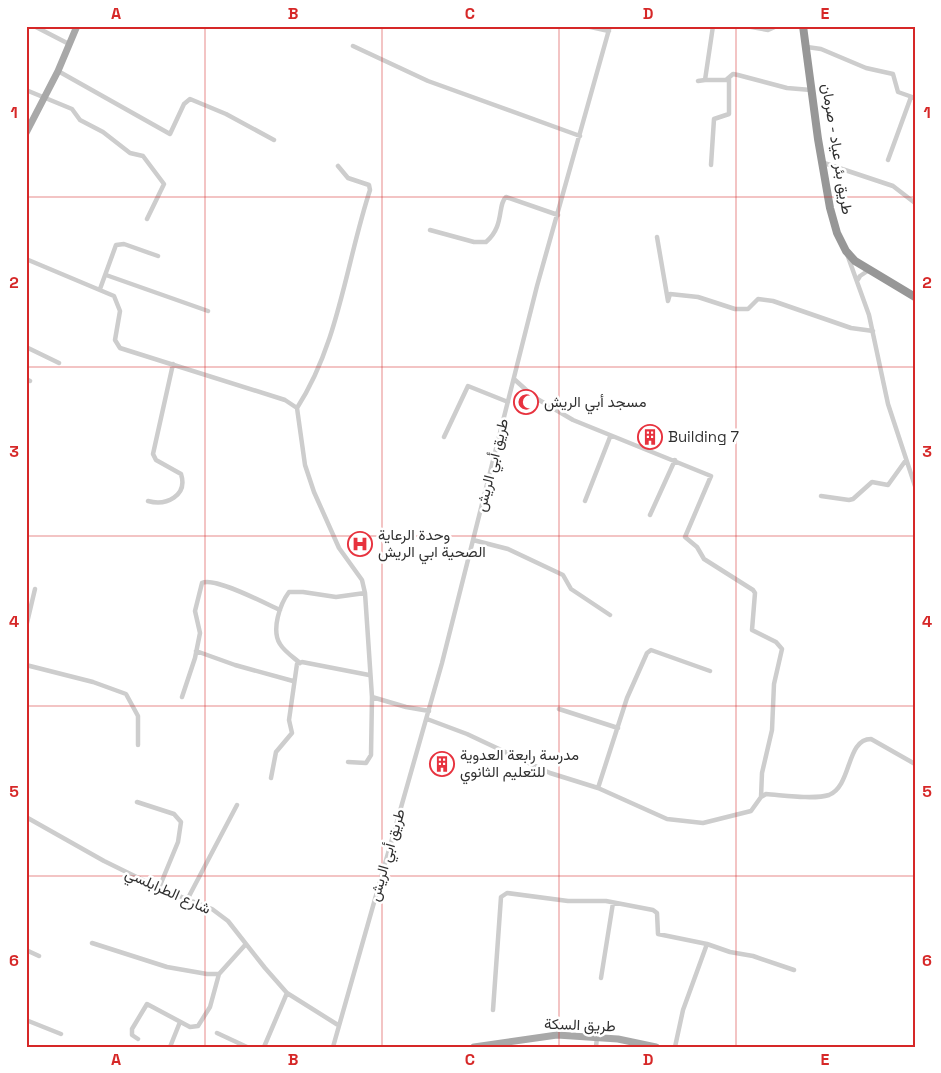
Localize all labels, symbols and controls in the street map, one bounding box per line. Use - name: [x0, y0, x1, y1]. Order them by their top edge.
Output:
- text: A: [111, 3, 121, 24]
- text: B: [288, 3, 298, 24]
- text: C: [465, 3, 475, 24]
- text: D: [643, 3, 653, 24]
- text: E: [821, 3, 830, 24]
- street label: طريق بئر عياد - صرمان: [817, 82, 857, 216]
- text: 1: [10, 102, 18, 123]
- text: 1: [923, 102, 931, 123]
- text: 2: [9, 272, 19, 293]
- text: 2: [922, 272, 932, 293]
- mosque icon: مسجد أبي الريش: [513, 389, 539, 415]
- place label: مسجد أبي الريش: [544, 392, 646, 415]
- street label: طريق أبي الريش: [471, 416, 516, 514]
- building icon: Building 7: [637, 424, 663, 450]
- place label: Building 7: [668, 427, 739, 446]
- text: 3: [9, 441, 19, 462]
- text: 3: [922, 441, 932, 462]
- place label: وحدة الرعاية الصحية ابي الريش: [378, 525, 486, 565]
- hospital icon: وحدة الرعاية الصحية ابي الريش: [347, 531, 373, 557]
- text: 4: [9, 611, 19, 632]
- text: 4: [922, 611, 932, 632]
- place label: مدرسة رابعة العدوية للتعليم الثانوي: [460, 745, 579, 785]
- building icon: مدرسة رابعة العدوية للتعليم الثانوي: [429, 751, 455, 777]
- text: 5: [9, 781, 19, 802]
- text: 5: [922, 781, 932, 802]
- street label: طريق أبي الريش: [364, 806, 413, 904]
- street label: شارع الطرابلسي: [121, 863, 214, 922]
- text: 6: [9, 950, 19, 971]
- text: 6: [922, 950, 932, 971]
- street label: طريق السكة: [544, 1014, 616, 1036]
- text: A: [111, 1049, 121, 1070]
- text: B: [288, 1049, 298, 1070]
- text: C: [465, 1049, 475, 1070]
- text: D: [643, 1049, 653, 1070]
- text: E: [821, 1049, 830, 1070]

